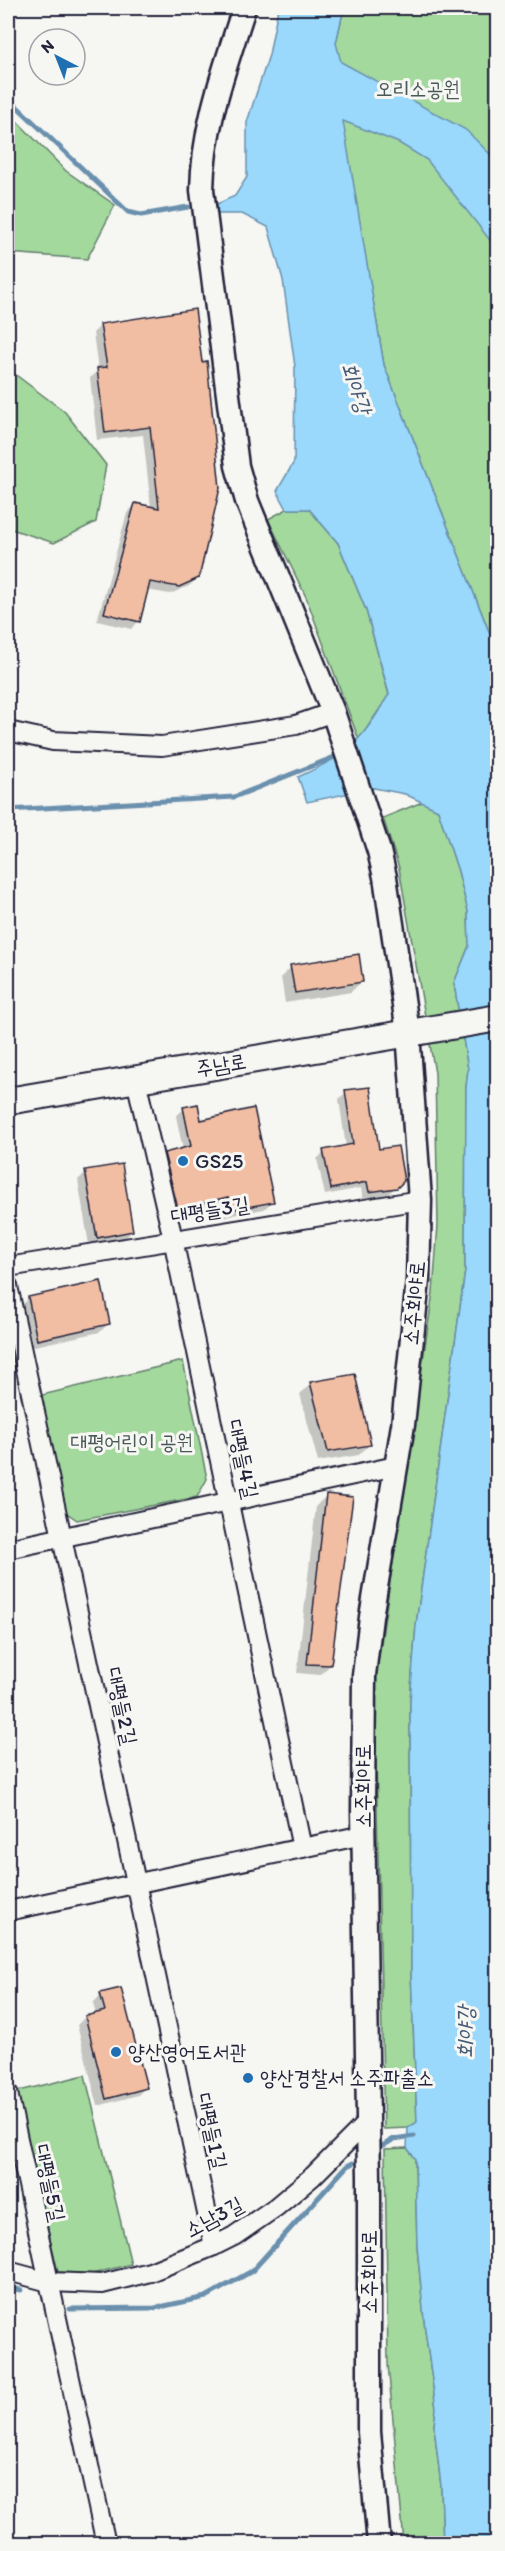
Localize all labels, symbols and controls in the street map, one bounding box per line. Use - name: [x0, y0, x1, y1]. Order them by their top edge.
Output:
- north arrow: [27, 27, 87, 87]
- text: N: [37, 36, 58, 57]
- park label: 오리소공원: [376, 76, 460, 101]
- water label: 회야강: [335, 359, 379, 420]
- street label: 주남로: [194, 1048, 248, 1081]
- place label: GS25: [195, 1148, 243, 1173]
- marker: GS25: [176, 1154, 190, 1168]
- street label: 대평들3길: [169, 1191, 251, 1228]
- street label: 소주회야로: [397, 1260, 430, 1346]
- street label: 대평들4길: [223, 1417, 264, 1501]
- park label: 대평어린이 공원: [70, 1429, 194, 1454]
- street label: 대평들2길: [102, 1665, 143, 1747]
- street label: 소주회야로: [350, 1744, 375, 1828]
- water label: 회야강: [452, 2003, 479, 2059]
- place label: 양산영어도서관: [128, 2039, 246, 2064]
- marker: 양산영어도서관: [109, 2045, 123, 2059]
- place label: 양산경찰서 소주파출소: [260, 2065, 434, 2090]
- marker: 양산경찰서 소주파출소: [241, 2071, 255, 2085]
- street label: 대평들1길: [192, 2090, 233, 2171]
- street label: 대평들5길: [30, 2142, 71, 2224]
- street label: 소남3길: [180, 2191, 247, 2242]
- street label: 소주회야로: [356, 2230, 381, 2314]

